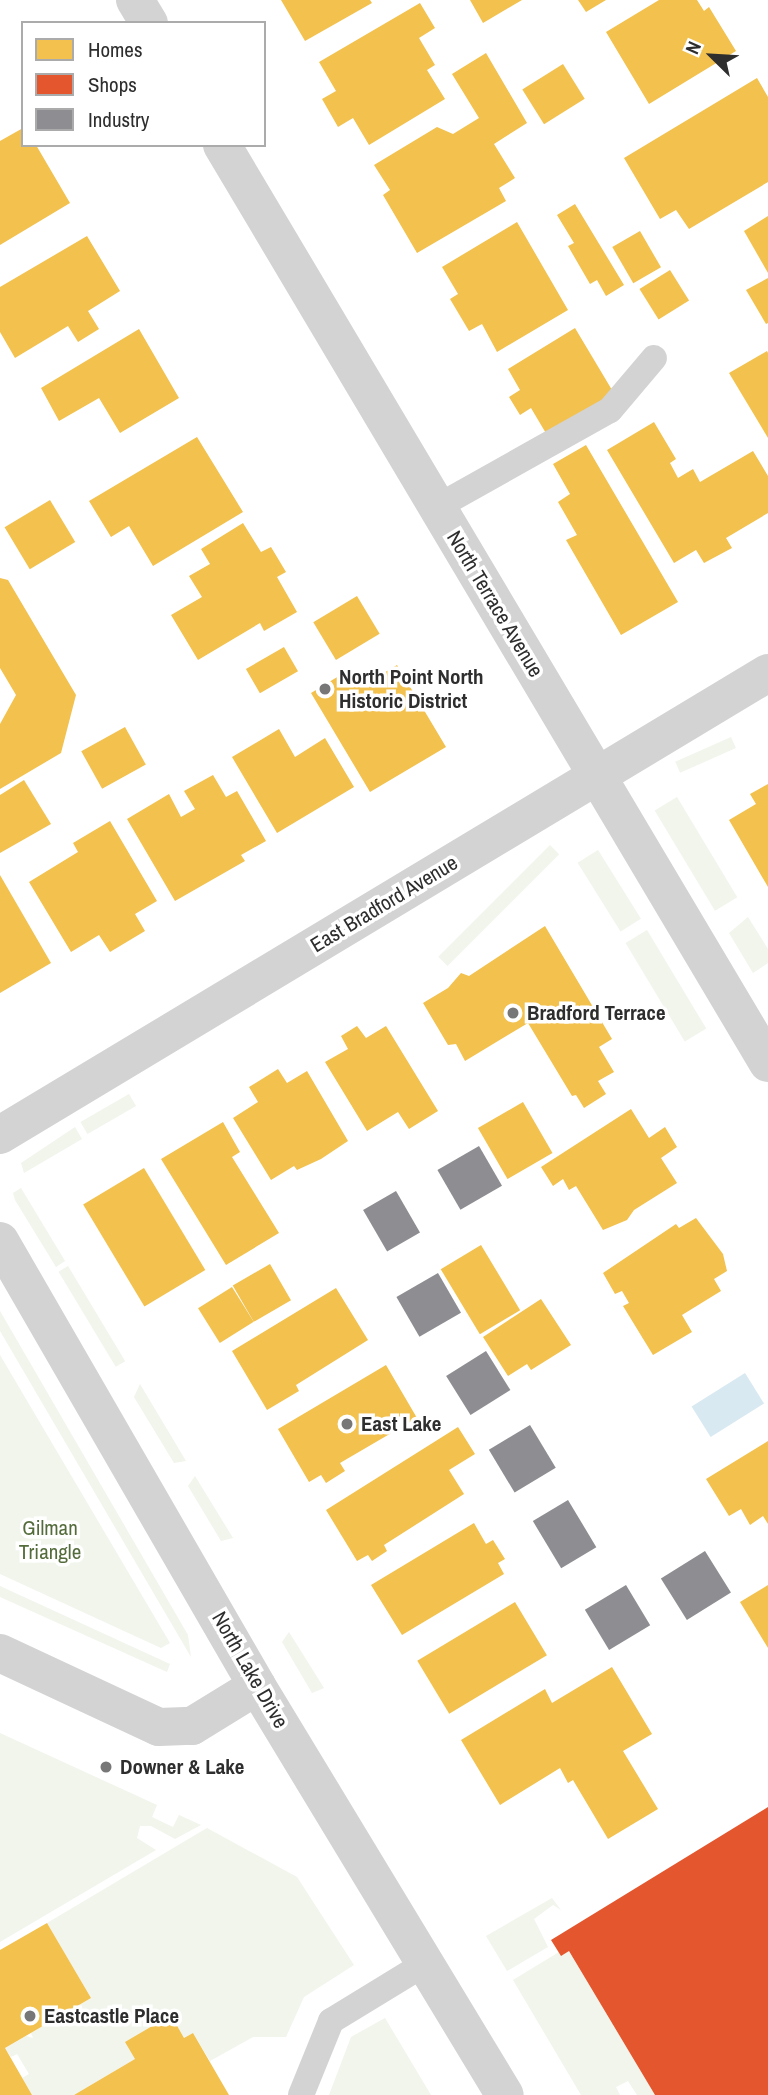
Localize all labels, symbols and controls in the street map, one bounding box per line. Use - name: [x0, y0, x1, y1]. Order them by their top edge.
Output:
- legend: [21, 21, 266, 147]
- north arrow: [677, 21, 747, 91]
- text: Homes: [88, 35, 143, 64]
- text: N: [679, 37, 707, 58]
- text: Shops: [88, 70, 137, 99]
- text: Industry: [88, 105, 149, 134]
- street label: North Terrace Avenue: [441, 526, 549, 682]
- place label: North Point North Historic District: [339, 664, 483, 714]
- marker: North Point North Historic District: [317, 681, 333, 697]
- street label: East Bradford Avenue: [305, 850, 463, 958]
- place label: Bradford Terrace: [527, 1000, 665, 1026]
- marker: Bradford Terrace: [505, 1005, 521, 1021]
- place label: East Lake: [361, 1411, 441, 1437]
- marker: East Lake: [339, 1416, 355, 1432]
- park label: Gilman Triangle: [19, 1515, 81, 1565]
- street label: North Lake Drive: [207, 1607, 293, 1733]
- place label: Downer & Lake: [120, 1754, 244, 1780]
- marker: Downer & Lake: [98, 1759, 114, 1775]
- place label: Eastcastle Place: [44, 2003, 179, 2029]
- marker: Eastcastle Place: [22, 2008, 38, 2024]

